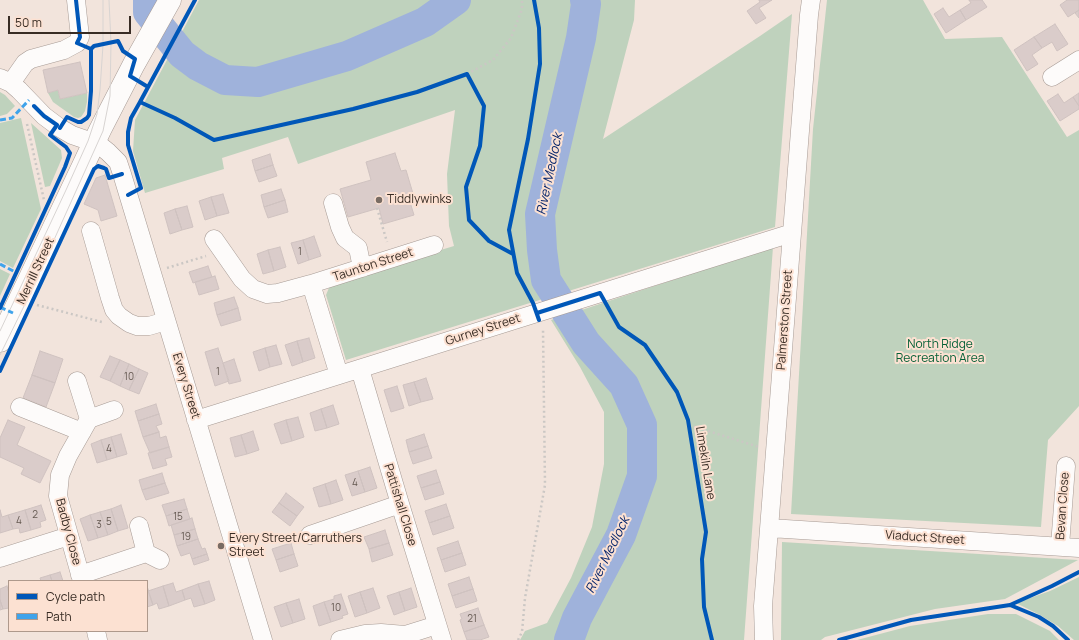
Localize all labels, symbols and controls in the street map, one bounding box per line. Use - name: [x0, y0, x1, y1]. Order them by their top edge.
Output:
- scale bar: [10, 8, 133, 34]
- text: 50 m: [15, 14, 42, 31]
- water label: River Medlock: [534, 132, 566, 216]
- place label: Tiddlywinks: [387, 193, 452, 207]
- marker: Tiddlywinks: [374, 195, 384, 205]
- street label: Merrill Street: [14, 235, 58, 307]
- street label: Taunton Street: [331, 245, 415, 285]
- house number: 1: [298, 246, 302, 258]
- street label: Palmerston Street: [774, 269, 796, 371]
- street label: Gurney Street: [444, 311, 522, 349]
- park label: North Ridge Recreation Area: [896, 338, 984, 366]
- street label: Every Street: [169, 351, 203, 421]
- house number: 1: [216, 366, 220, 378]
- house number: 10: [124, 371, 134, 383]
- street label: Limekiln Lane: [692, 425, 718, 501]
- house number: 4: [106, 443, 112, 455]
- street label: Pattishall Close: [381, 462, 419, 548]
- street label: Bevan Close: [1053, 472, 1073, 540]
- house number: 4: [352, 477, 358, 489]
- street label: Badby Close: [52, 497, 84, 567]
- house number: 2: [32, 509, 38, 521]
- house number: 15: [173, 511, 183, 523]
- water label: River Medlock: [583, 514, 633, 596]
- house number: 4: [16, 515, 22, 527]
- house number: 5: [106, 516, 112, 528]
- house number: 3: [96, 519, 102, 531]
- street label: Viaduct Street: [885, 528, 965, 548]
- house number: 19: [181, 531, 191, 543]
- place label: Every Street/Carruthers Street: [229, 532, 362, 560]
- marker: Every Street/Carruthers Street: [216, 541, 226, 551]
- legend: [8, 580, 148, 632]
- text: Cycle path: [46, 588, 105, 605]
- house number: 10: [331, 602, 341, 614]
- text: Path: [46, 608, 72, 625]
- house number: 21: [467, 613, 477, 625]

